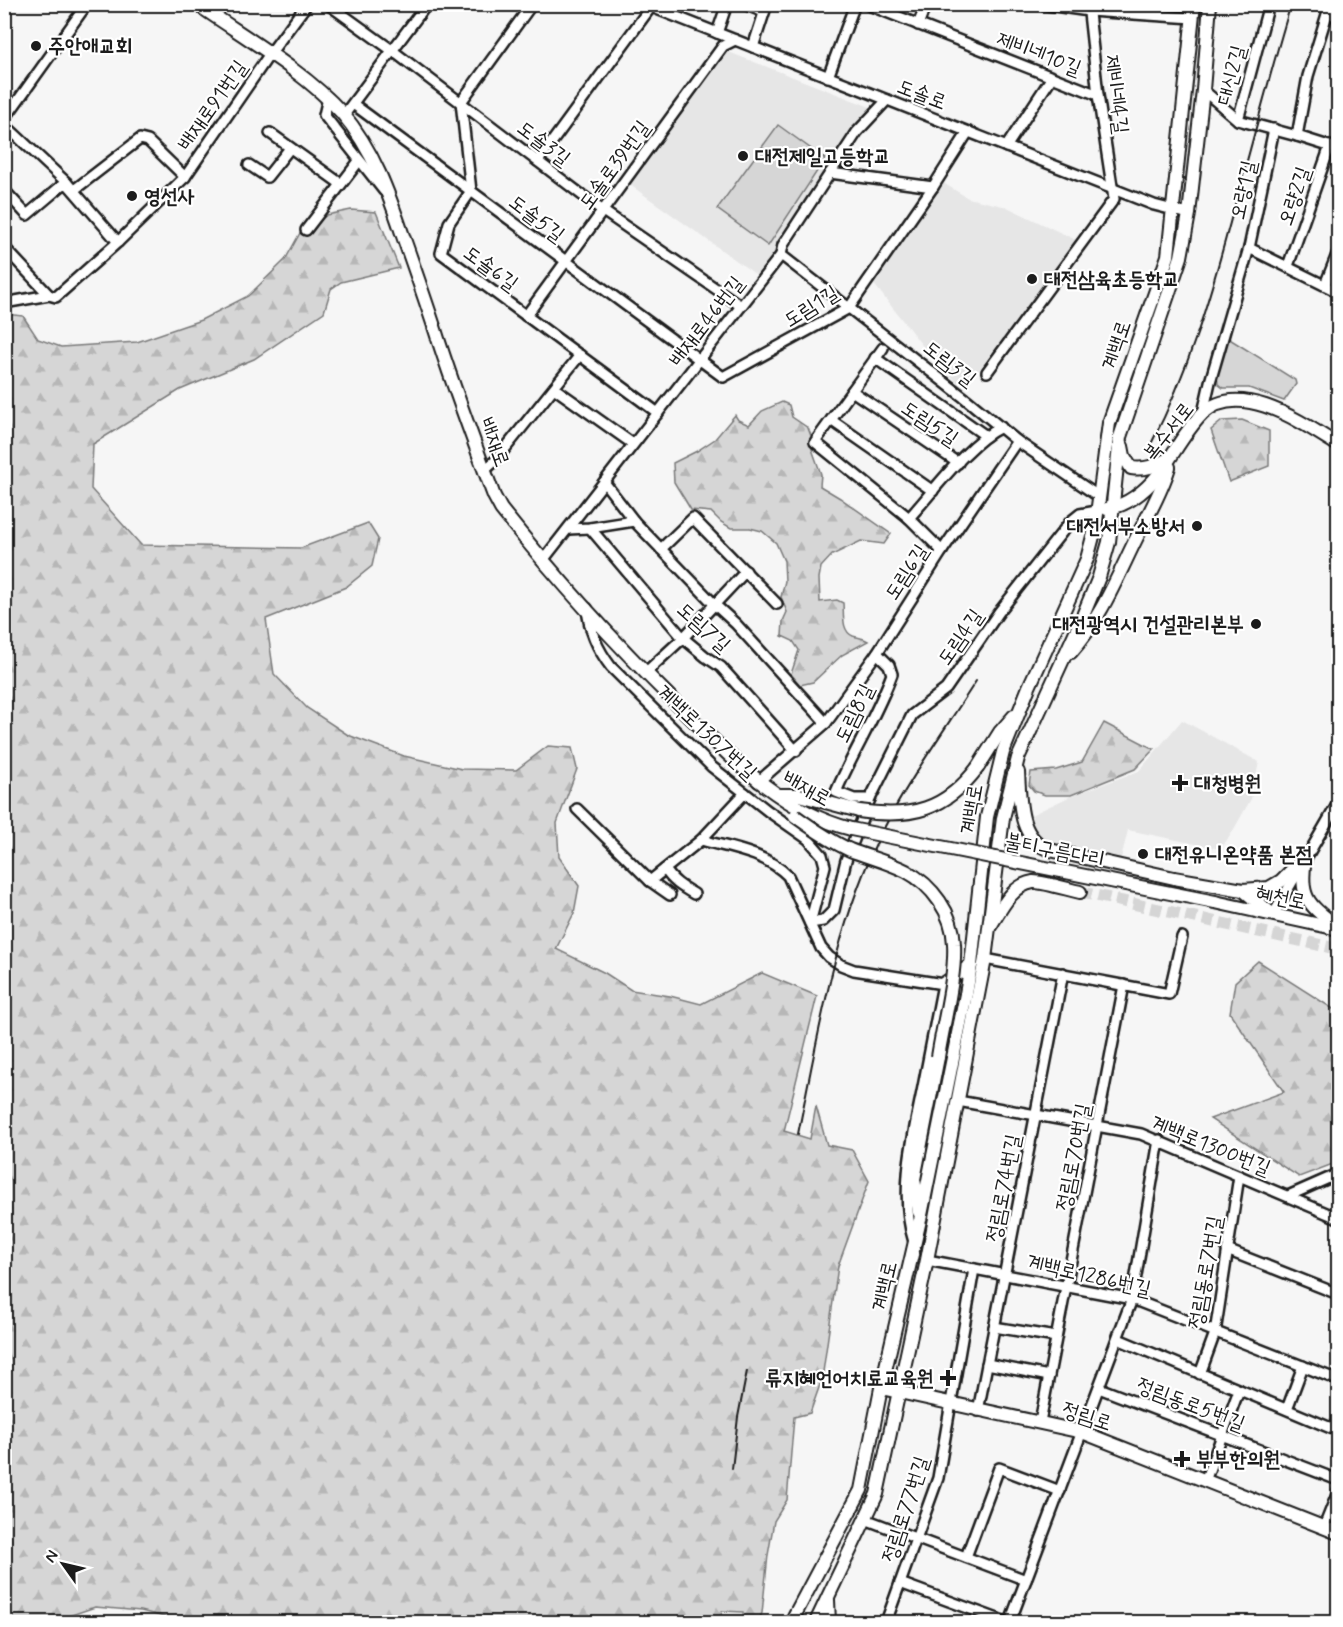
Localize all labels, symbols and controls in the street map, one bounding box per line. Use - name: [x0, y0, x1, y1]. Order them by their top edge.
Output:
- street label: 제비네10길: [992, 25, 1085, 83]
- place label: 주안애교회: [48, 33, 133, 61]
- marker: 주안애교회: [29, 39, 43, 53]
- street label: 대신2길: [1211, 42, 1253, 108]
- street label: 제비네4길: [1097, 53, 1135, 136]
- street label: 배재로91번길: [171, 55, 254, 156]
- street label: 도솔로: [893, 73, 950, 117]
- street label: 도솔3길: [511, 115, 576, 173]
- street label: 도솔로39번길: [573, 115, 657, 216]
- place label: 대전제일고등학교: [755, 143, 890, 171]
- marker: 대전제일고등학교: [736, 149, 750, 163]
- street label: 오량1길: [1224, 158, 1264, 223]
- street label: 오량2길: [1272, 163, 1318, 230]
- place label: 영선사: [144, 183, 195, 211]
- marker: 영선사: [125, 189, 139, 203]
- street label: 도솔5길: [503, 189, 570, 249]
- street label: 도솔6길: [457, 239, 524, 298]
- place label: 대전삼육초등학교: [1044, 266, 1179, 294]
- street label: 배재로46번길: [663, 271, 751, 373]
- marker: 대전삼육초등학교: [1025, 272, 1039, 286]
- street label: 도림1길: [779, 279, 845, 335]
- street label: 계백로: [1095, 317, 1138, 374]
- street label: 도림3길: [917, 334, 982, 393]
- street label: 도림5길: [895, 395, 964, 453]
- street label: 복수서로: [1137, 396, 1201, 467]
- street label: 배재로: [472, 414, 516, 471]
- place label: 대전서부소방서: [1067, 513, 1185, 541]
- marker: 대전서부소방서: [1190, 519, 1204, 533]
- street label: 도림6길: [878, 539, 935, 606]
- street label: 도림7길: [670, 596, 736, 659]
- street label: 도림4길: [931, 604, 990, 671]
- place label: 대전광역시 건설관리본부: [1052, 611, 1244, 639]
- marker: 대전광역시 건설관리본부: [1249, 617, 1263, 631]
- street label: 계백로1307번길: [650, 679, 763, 787]
- street label: 도림8길: [829, 679, 881, 748]
- street label: 배재로: [778, 764, 835, 813]
- place label: 대청병원: [1194, 770, 1262, 798]
- marker: 대청병원: [1171, 774, 1189, 792]
- street label: 계백로: [954, 782, 990, 837]
- street label: 불티구름다리: [1002, 828, 1107, 874]
- place label: 대전유니온약품 본점: [1155, 841, 1313, 869]
- marker: 대전유니온약품 본점: [1136, 847, 1150, 861]
- street label: 혜천로: [1253, 879, 1309, 917]
- street label: 정림로70번길: [1050, 1101, 1098, 1213]
- street label: 계백로1300번길: [1147, 1109, 1275, 1183]
- street label: 정림로74번길: [980, 1132, 1028, 1245]
- street label: 정림동로7번길: [1182, 1213, 1230, 1331]
- street label: 계백로1286번길: [1024, 1248, 1154, 1304]
- street label: 계백로: [866, 1258, 904, 1314]
- place label: 류지혜언어치료교육원: [765, 1365, 934, 1393]
- marker: 류지혜언어치료교육원: [939, 1369, 957, 1387]
- street label: 정림동로5번길: [1132, 1371, 1249, 1438]
- street label: 정림로: [1058, 1396, 1115, 1438]
- place label: 부부한의원: [1196, 1446, 1281, 1474]
- marker: 부부한의원: [1173, 1450, 1191, 1468]
- street label: 정림로77번길: [876, 1453, 936, 1566]
- north arrow: [33, 1534, 93, 1594]
- text: N: [40, 1546, 63, 1567]

